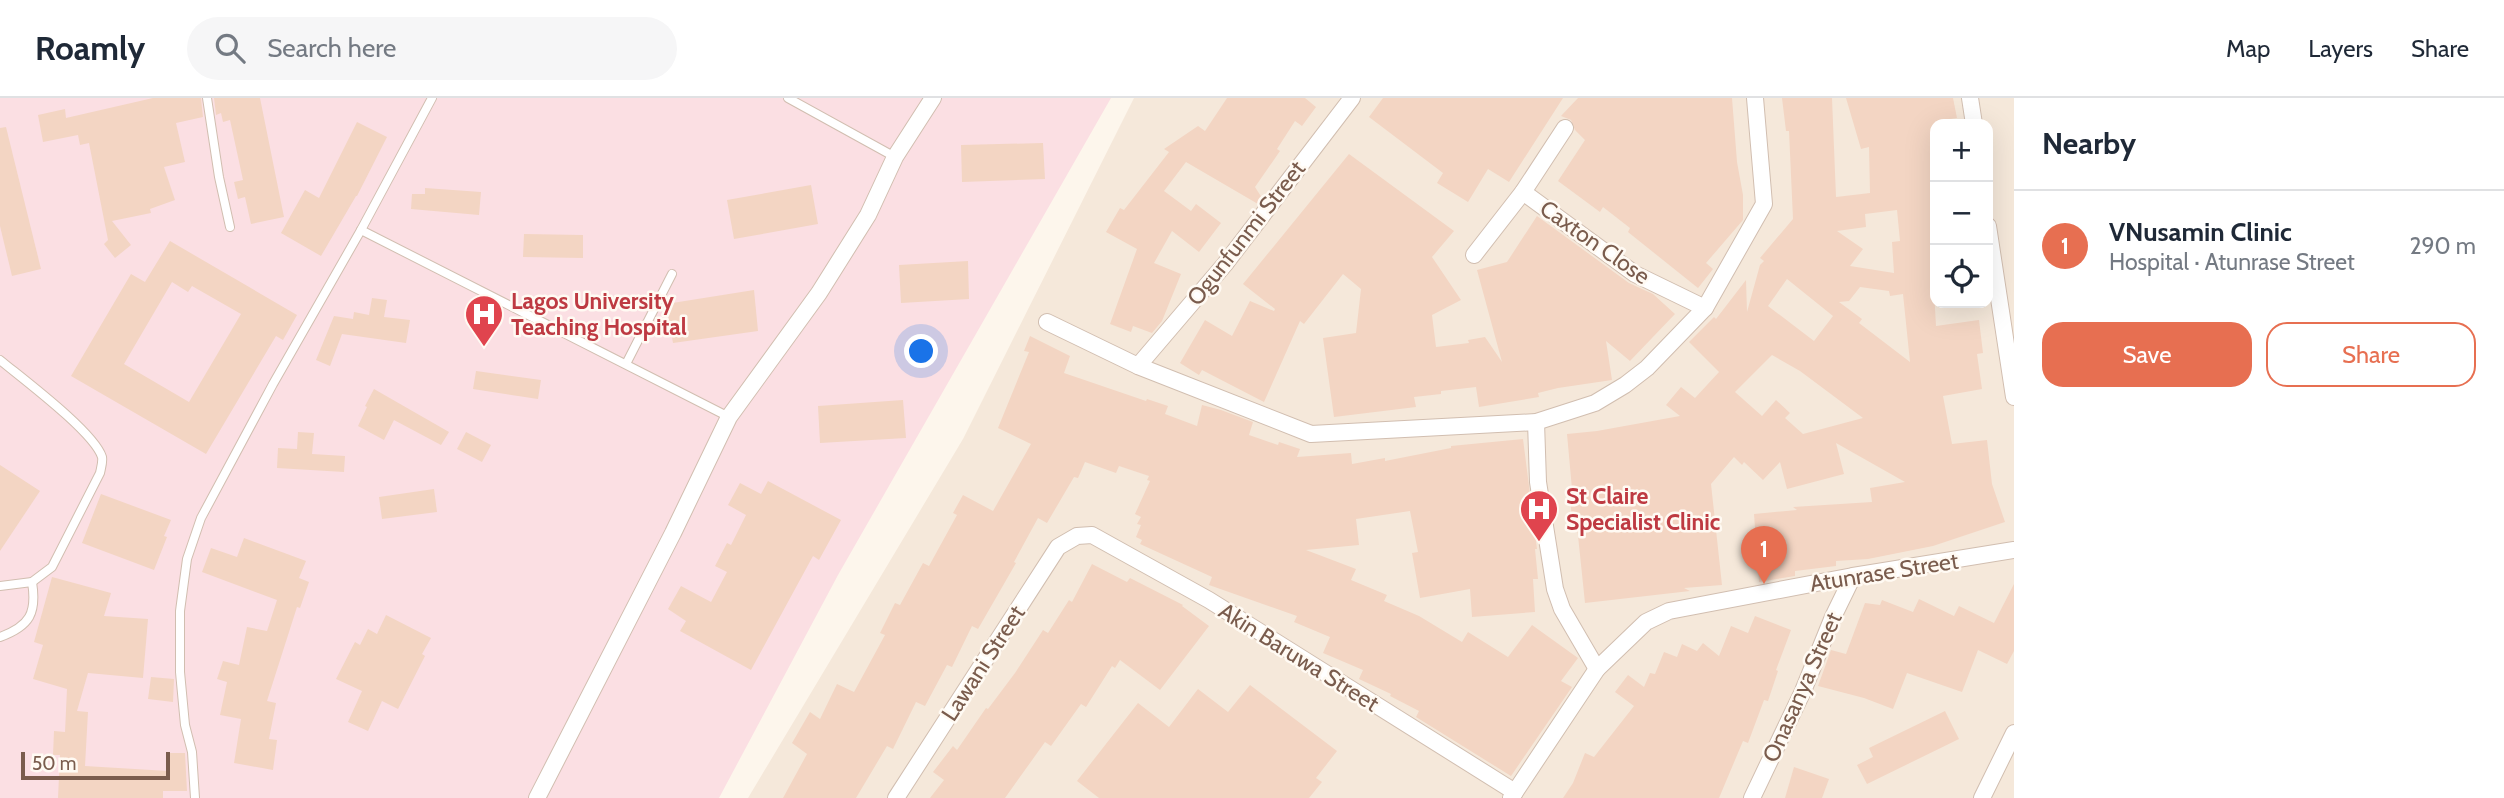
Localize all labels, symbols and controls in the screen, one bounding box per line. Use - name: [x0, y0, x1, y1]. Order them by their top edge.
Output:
- search box: [187, 17, 677, 80]
- text: Roamly: [35, 28, 145, 68]
- icon: search: [211, 29, 249, 67]
- text: Search here: [267, 32, 396, 64]
- text: Map: [2226, 34, 2270, 63]
- text: Layers: [2308, 34, 2373, 63]
- text: Share: [2411, 34, 2469, 63]
- map controls: [1930, 119, 1993, 308]
- button: +: [1930, 119, 1993, 182]
- text: Nearby: [2042, 125, 2136, 162]
- street label: Ogunfunmi Street: [1181, 155, 1311, 311]
- button: −: [1930, 182, 1993, 245]
- street label: Caxton Close: [1535, 194, 1656, 290]
- text: VNusamin Clinic: [2109, 216, 2292, 248]
- text: 1: [2061, 232, 2069, 260]
- text: 290 m: [2409, 232, 2476, 260]
- button: locate: [1930, 245, 1993, 308]
- text: Hospital · Atunrase Street: [2109, 248, 2355, 276]
- place label: Lagos University Teaching Hospital: [511, 287, 687, 341]
- hospital icon: Lagos University Teaching Hospital: [463, 293, 505, 348]
- button: Save: [2042, 322, 2252, 387]
- button: Share: [2266, 322, 2476, 387]
- your location: [904, 334, 938, 368]
- place label: St Claire Specialist Clinic: [1566, 482, 1720, 536]
- hospital icon: St Claire Specialist Clinic: [1518, 488, 1560, 543]
- pin: 1: [1741, 526, 1787, 584]
- street label: Atunrase Street: [1808, 546, 1960, 598]
- street label: Akin Baruwa Street: [1214, 597, 1384, 718]
- street label: Lawani Street: [935, 600, 1031, 726]
- street label: Onasanya Street: [1756, 607, 1848, 766]
- scale bar: [21, 749, 170, 781]
- text: 50 m: [32, 752, 76, 775]

